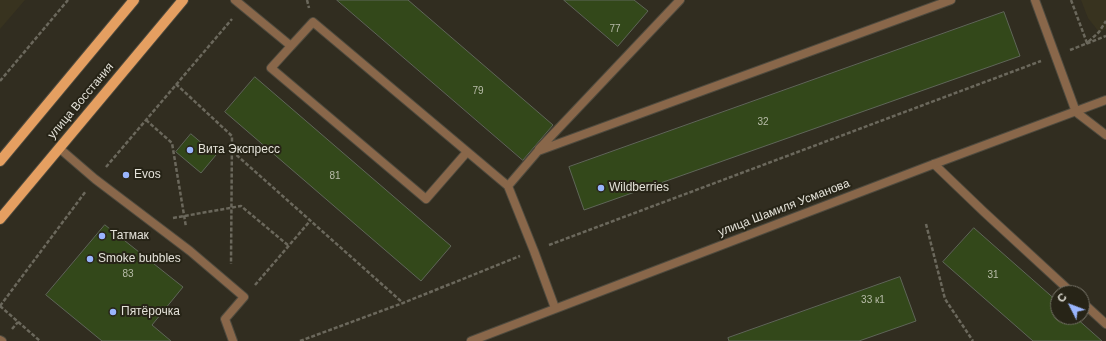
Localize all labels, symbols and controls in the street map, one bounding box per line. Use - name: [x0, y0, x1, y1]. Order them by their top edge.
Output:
- house number: 77: [609, 23, 621, 35]
- street label: улица Восстания: [45, 60, 117, 142]
- house number: 79: [472, 85, 484, 97]
- house number: 32: [757, 116, 769, 128]
- place label: Вита Экспресс: [198, 143, 280, 157]
- marker: Вита Экспресс: [185, 145, 195, 155]
- place label: Evos: [134, 168, 161, 182]
- marker: Evos: [121, 170, 131, 180]
- house number: 81: [329, 170, 341, 182]
- street label: улица Шамиля Усманова: [716, 176, 852, 240]
- place label: Wildberries: [609, 181, 669, 195]
- marker: Wildberries: [596, 183, 606, 193]
- place label: Татмак: [110, 229, 149, 243]
- marker: Татмак: [97, 231, 107, 241]
- place label: Smoke bubbles: [98, 252, 181, 266]
- marker: Smoke bubbles: [85, 254, 95, 264]
- house number: 83: [122, 268, 134, 280]
- house number: 31: [987, 269, 999, 281]
- north arrow: [1050, 285, 1090, 325]
- text: С: [1055, 291, 1069, 305]
- house number: 33 к1: [861, 294, 885, 306]
- place label: Пятёрочка: [121, 305, 180, 319]
- marker: Пятёрочка: [108, 307, 118, 317]

